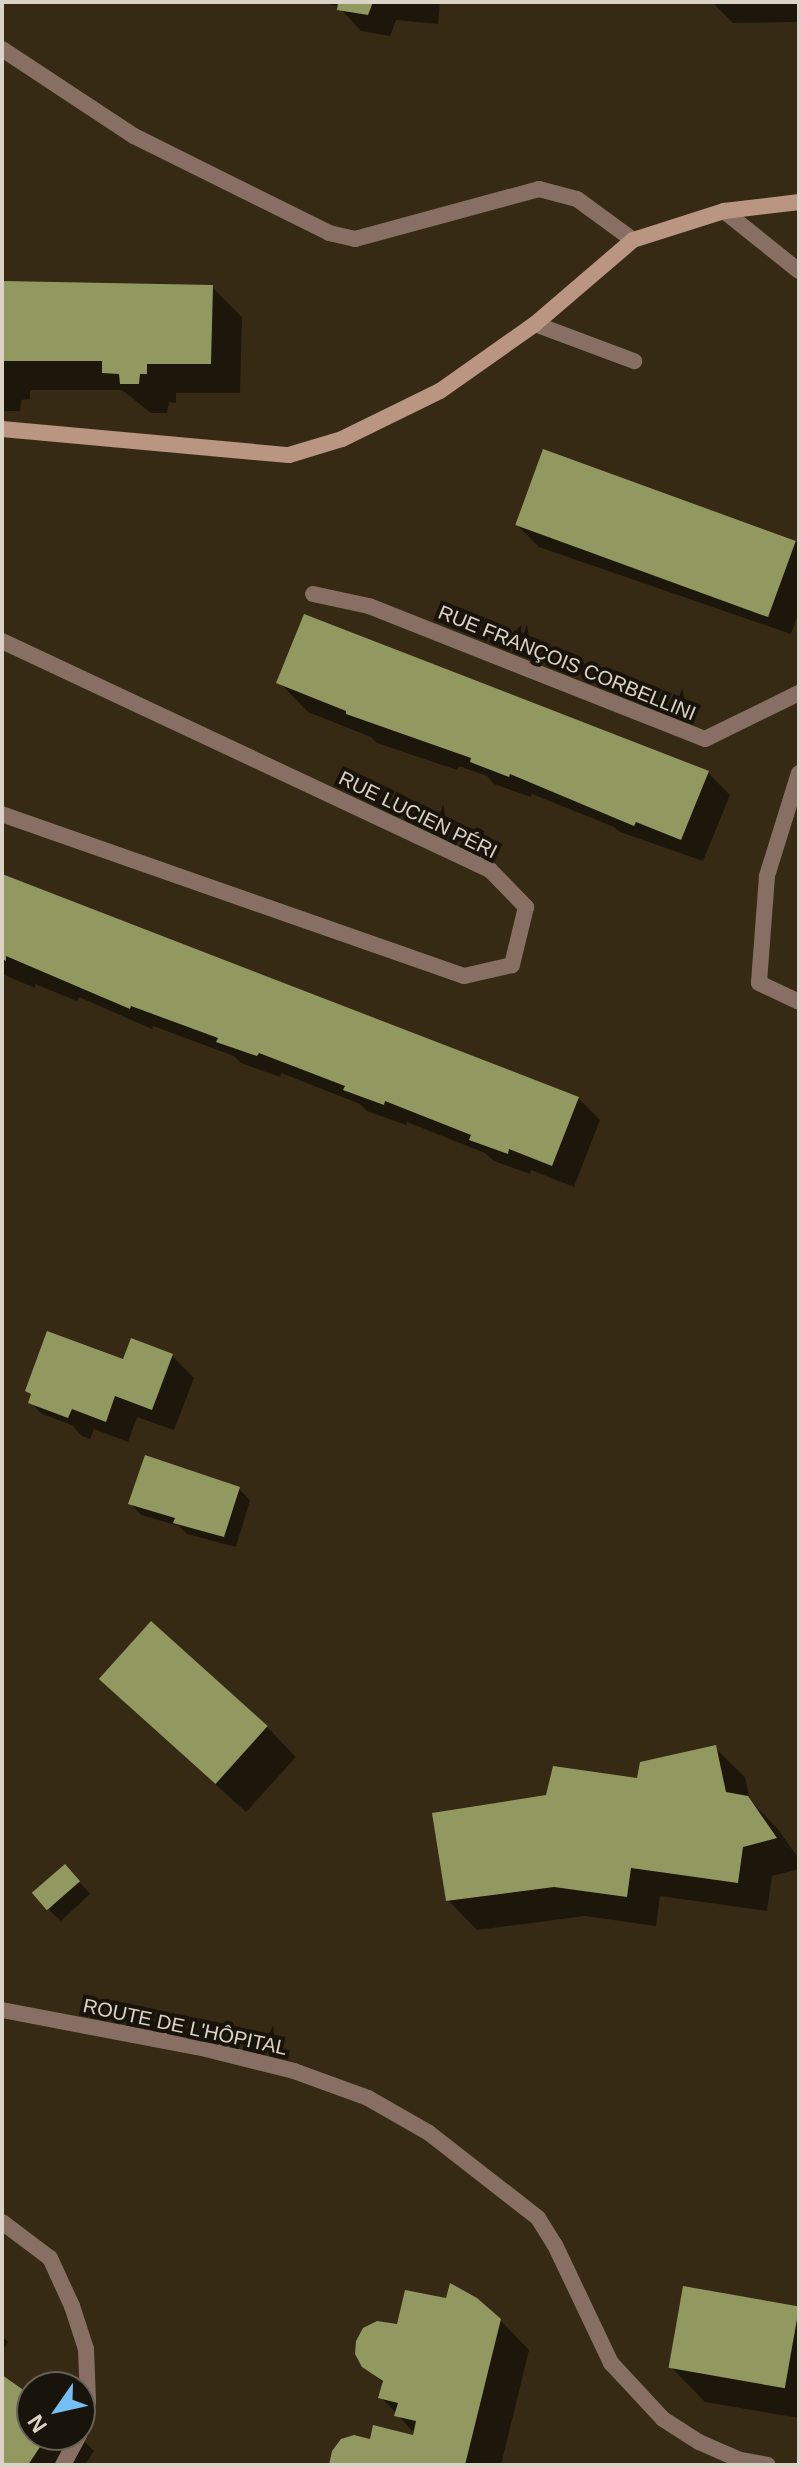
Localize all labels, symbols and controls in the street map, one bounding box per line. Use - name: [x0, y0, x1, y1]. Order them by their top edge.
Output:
- street label: RUE FRANÇOIS CORBELLINI: [435, 600, 699, 726]
- street label: RUE LUCIEN PÉRI: [335, 766, 501, 864]
- street label: ROUTE DE L'HÔPITAL: [81, 1994, 289, 2060]
- north arrow: [16, 2371, 96, 2451]
- text: N: [23, 2410, 52, 2437]

